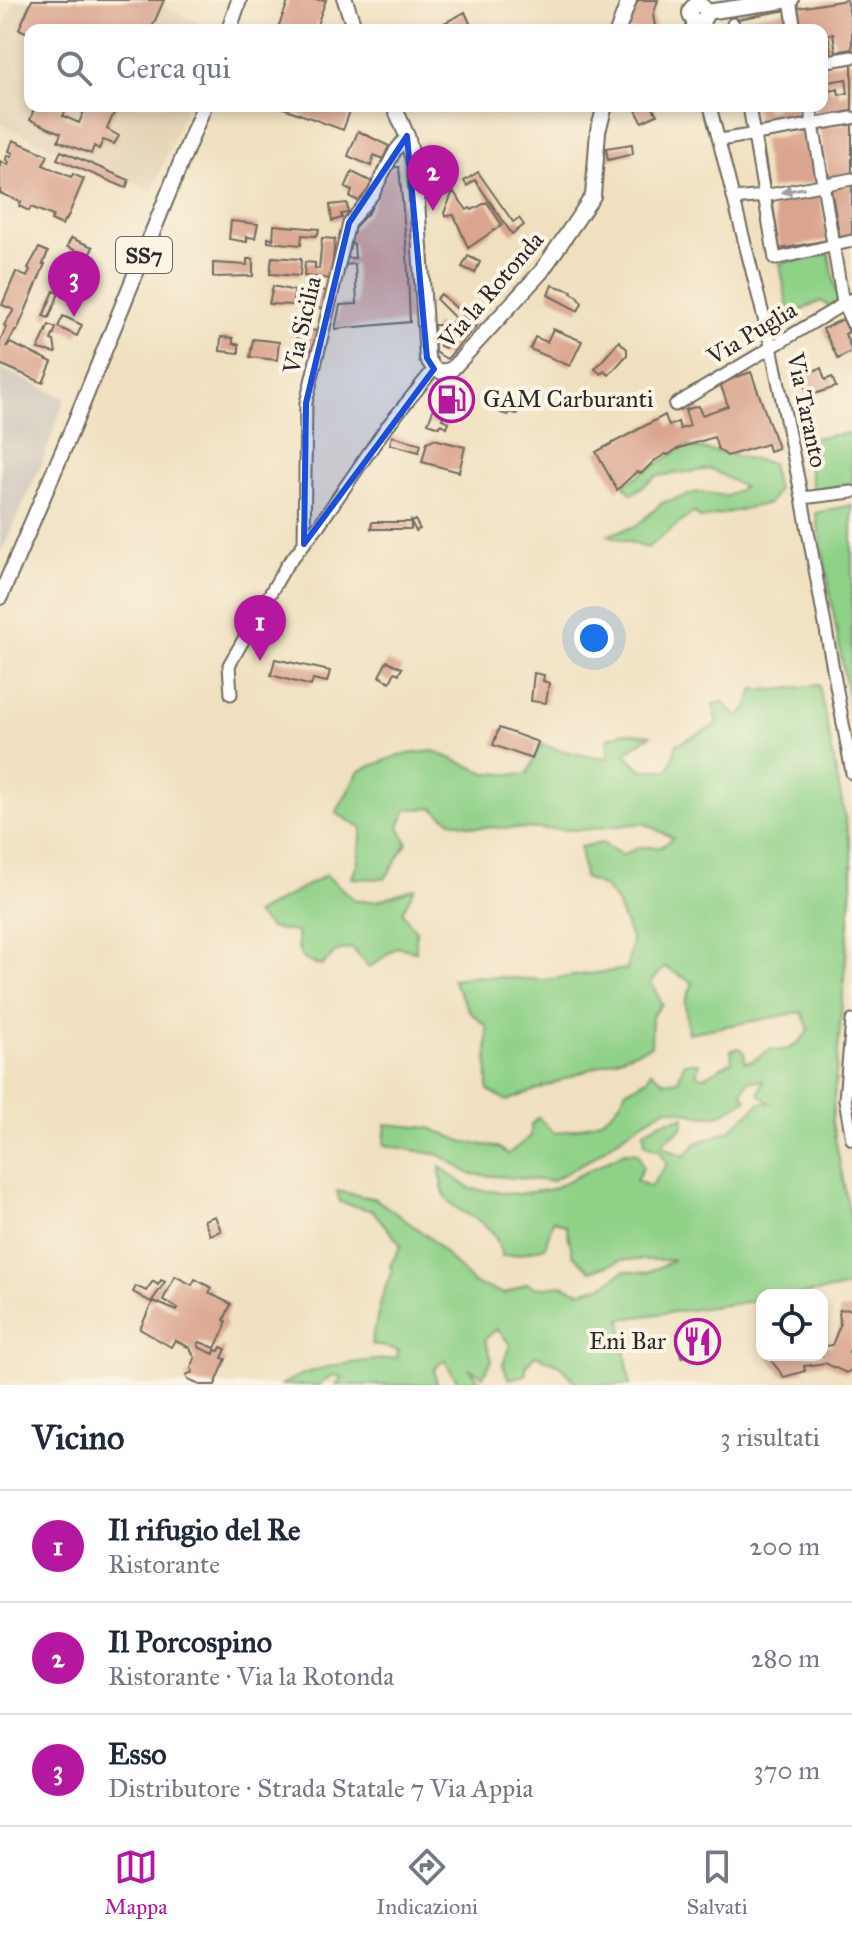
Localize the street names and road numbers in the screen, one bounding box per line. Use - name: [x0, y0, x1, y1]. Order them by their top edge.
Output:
- street label: Via la Rotonda: [431, 225, 551, 355]
- road number: SS7: [116, 237, 172, 273]
- street label: Via Sicilia: [276, 273, 328, 378]
- street label: Via Puglia: [701, 294, 803, 372]
- street label: Via Taranto: [780, 349, 834, 470]

